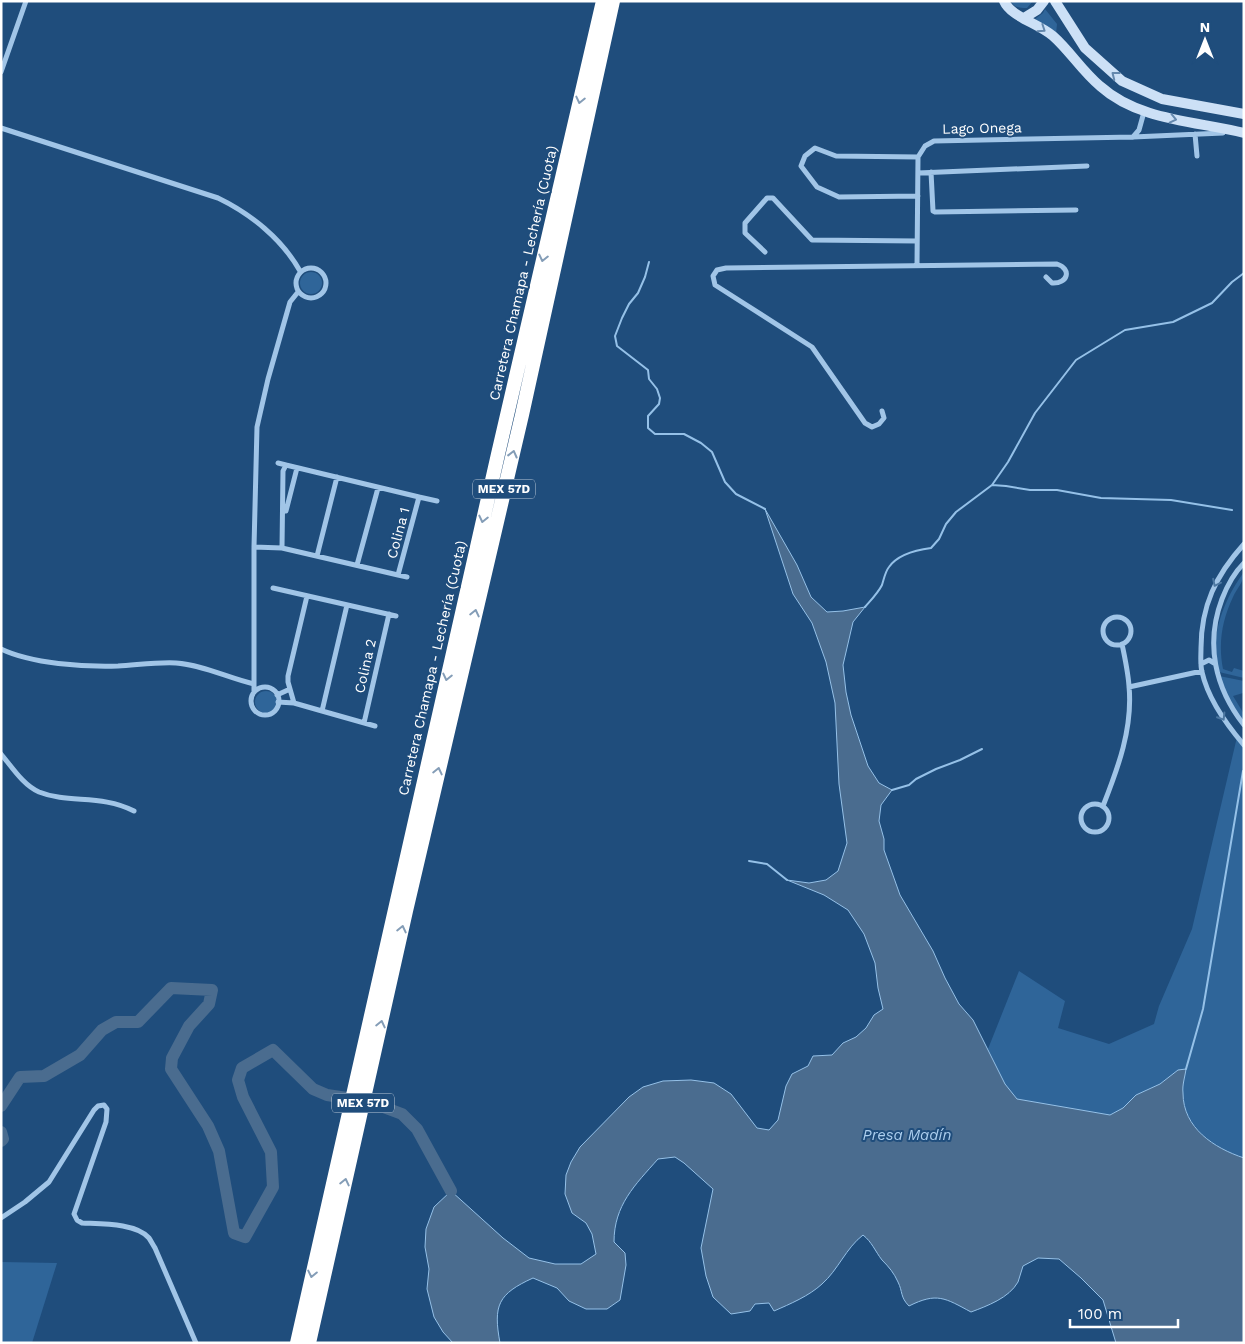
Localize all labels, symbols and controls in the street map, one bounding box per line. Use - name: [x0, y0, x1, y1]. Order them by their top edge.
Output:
- north arrow: [1180, 15, 1230, 65]
- text: N: [1200, 19, 1210, 35]
- one-way arrow: [1037, 23, 1046, 32]
- one-way arrow: [1112, 72, 1121, 80]
- one-way arrow: [575, 95, 586, 104]
- one-way arrow: [1168, 113, 1177, 124]
- street label: Lago Onega: [942, 119, 1022, 137]
- street label: Carretera Chamapa - Lechería (Cuota): [486, 144, 560, 402]
- one-way arrow: [538, 254, 549, 263]
- one-way arrow: [507, 450, 518, 459]
- road number: MEX 57D: [473, 479, 535, 498]
- street label: Colina 1: [384, 506, 412, 560]
- one-way arrow: [478, 514, 489, 523]
- street label: Carretera Chamapa - Lechería (Cuota): [395, 539, 469, 797]
- one-way arrow: [1212, 578, 1222, 587]
- one-way arrow: [469, 608, 480, 617]
- street label: Colina 2: [351, 637, 379, 695]
- one-way arrow: [442, 673, 453, 682]
- one-way arrow: [1216, 711, 1226, 720]
- one-way arrow: [432, 766, 443, 775]
- one-way arrow: [396, 925, 407, 934]
- one-way arrow: [375, 1019, 386, 1028]
- road number: MEX 57D: [332, 1094, 394, 1112]
- water label: Presa Madín: [863, 1126, 951, 1144]
- one-way arrow: [339, 1178, 350, 1187]
- one-way arrow: [307, 1270, 318, 1279]
- scale bar: [1070, 1296, 1178, 1328]
- text: 100 m: [1078, 1305, 1122, 1323]

